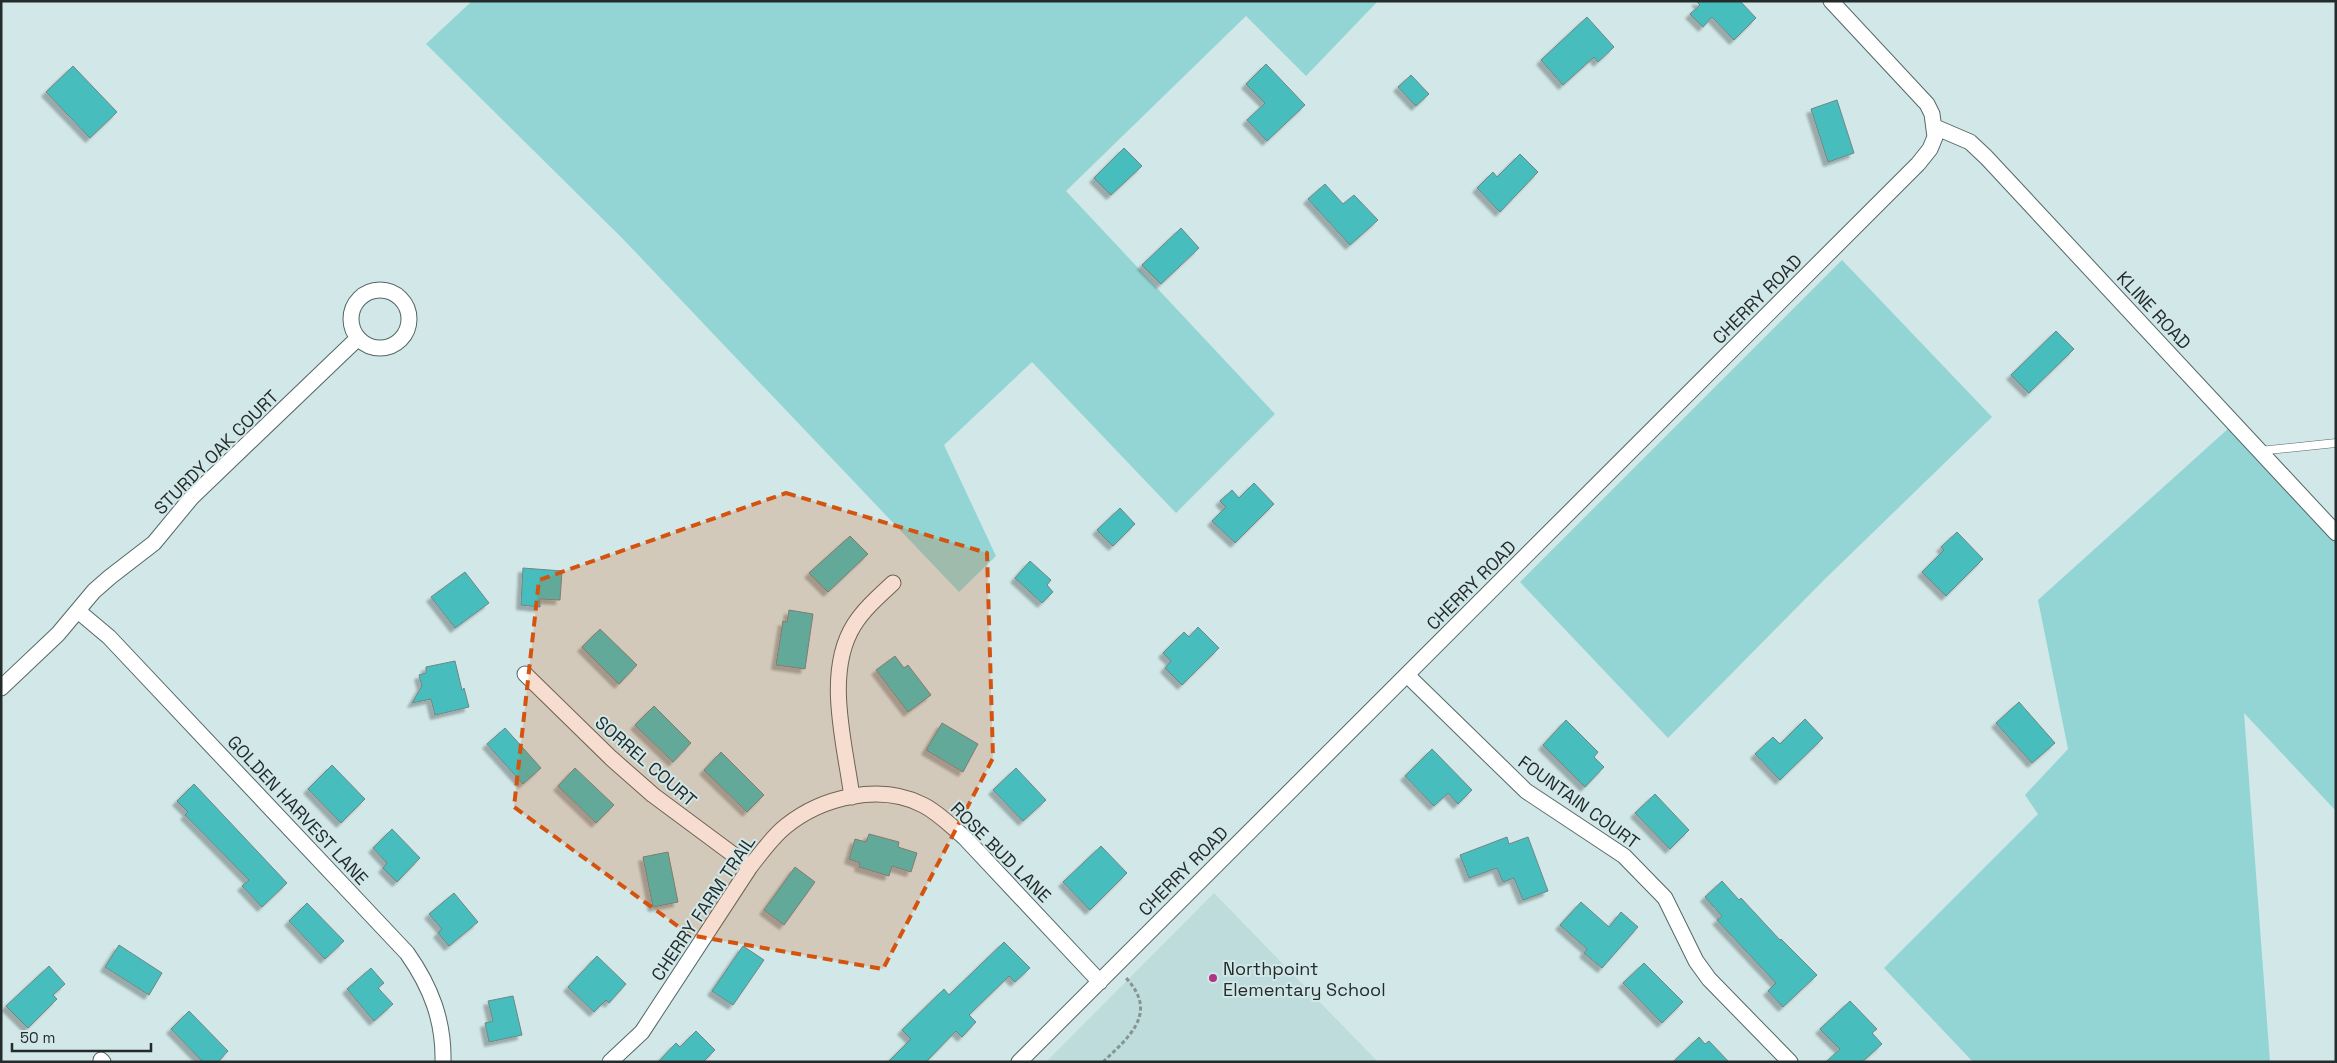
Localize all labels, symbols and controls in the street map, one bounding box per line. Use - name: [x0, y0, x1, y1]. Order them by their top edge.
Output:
- street label: CHERRY ROAD: [1707, 249, 1807, 349]
- street label: KLINE ROAD: [2112, 266, 2196, 354]
- street label: STURDY OAK COURT: [149, 384, 284, 519]
- street label: CHERRY ROAD: [1421, 535, 1521, 635]
- street label: SORREL COURT: [590, 711, 702, 812]
- street label: GOLDEN HARVEST LANE: [223, 730, 373, 890]
- street label: FOUNTAIN COURT: [1514, 750, 1645, 854]
- street label: ROSE BUD LANE: [946, 797, 1056, 907]
- street label: CHERRY ROAD: [1133, 821, 1233, 921]
- street label: CHERRY FARM TRAIL: [646, 831, 760, 985]
- place label: Northpoint Elementary School: [1223, 957, 1386, 1001]
- marker: Northpoint Elementary School: [1207, 972, 1219, 984]
- scale bar: [12, 1020, 151, 1052]
- text: 50 m: [20, 1028, 55, 1047]

